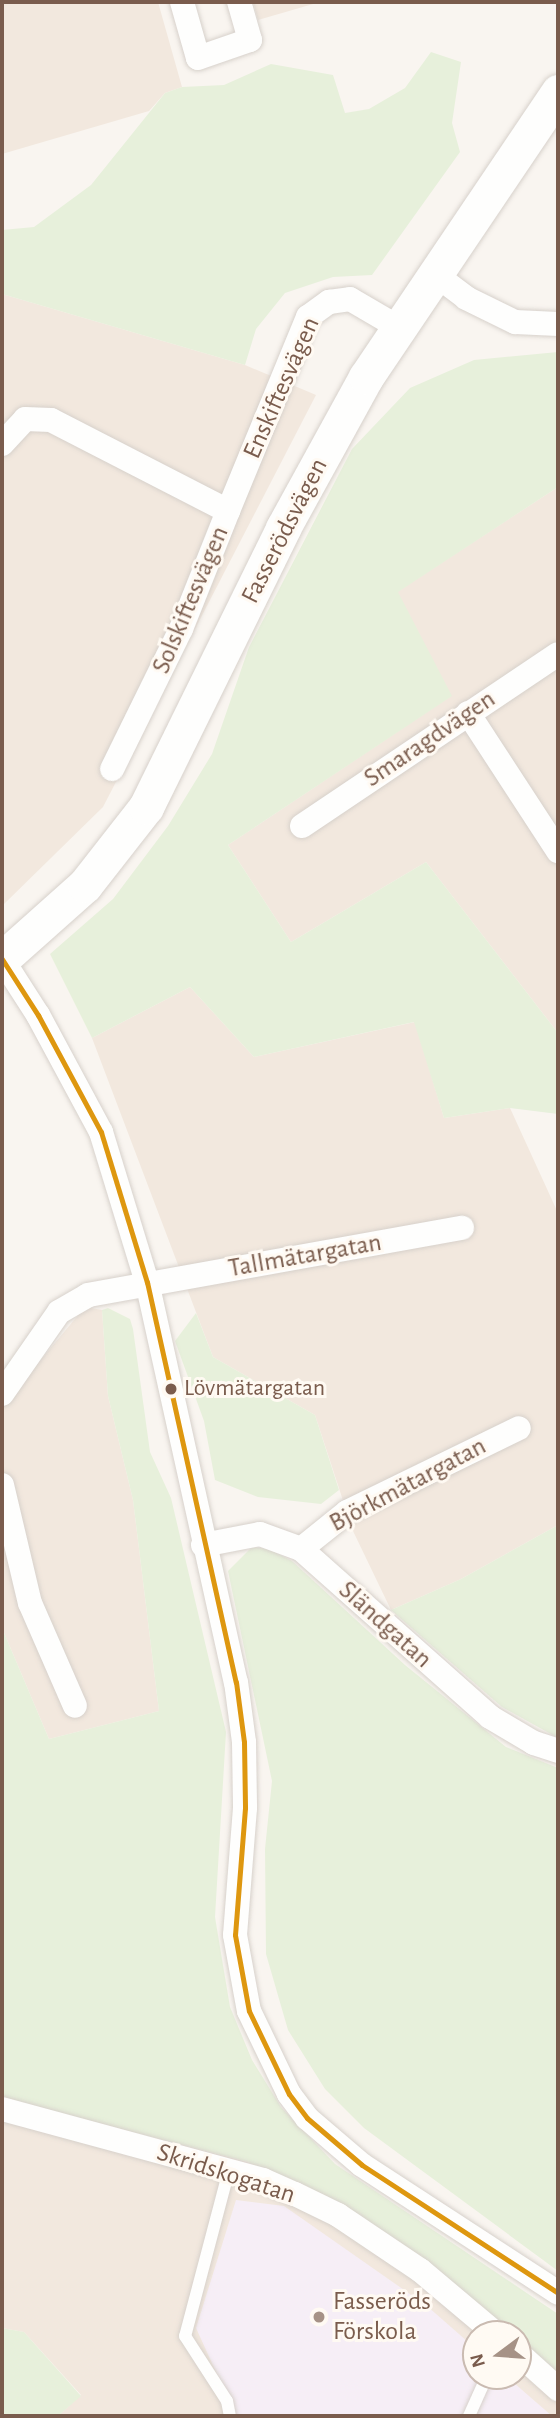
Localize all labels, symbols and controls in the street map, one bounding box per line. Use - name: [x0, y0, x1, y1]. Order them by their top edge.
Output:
- street label: Enskiftesvägen: [237, 312, 327, 464]
- street label: Fasserödsvägen: [235, 453, 335, 609]
- street label: Solskiftesvägen: [146, 522, 236, 678]
- street label: Smaragdvägen: [358, 684, 502, 794]
- street label: Tallmätargatan: [226, 1227, 384, 1285]
- place label: Lövmätargatan: [184, 1375, 325, 1403]
- marker: Lövmätargatan: [164, 1382, 178, 1396]
- street label: Björkmätargatan: [324, 1431, 492, 1539]
- street label: Sländgatan: [332, 1575, 438, 1675]
- street label: Skridskogatan: [153, 2137, 299, 2211]
- place label: Fasseröds Förskola: [333, 2286, 431, 2348]
- marker: Fasseröds Förskola: [311, 2309, 327, 2325]
- north arrow: [462, 2320, 532, 2390]
- text: N: [467, 2351, 489, 2369]

